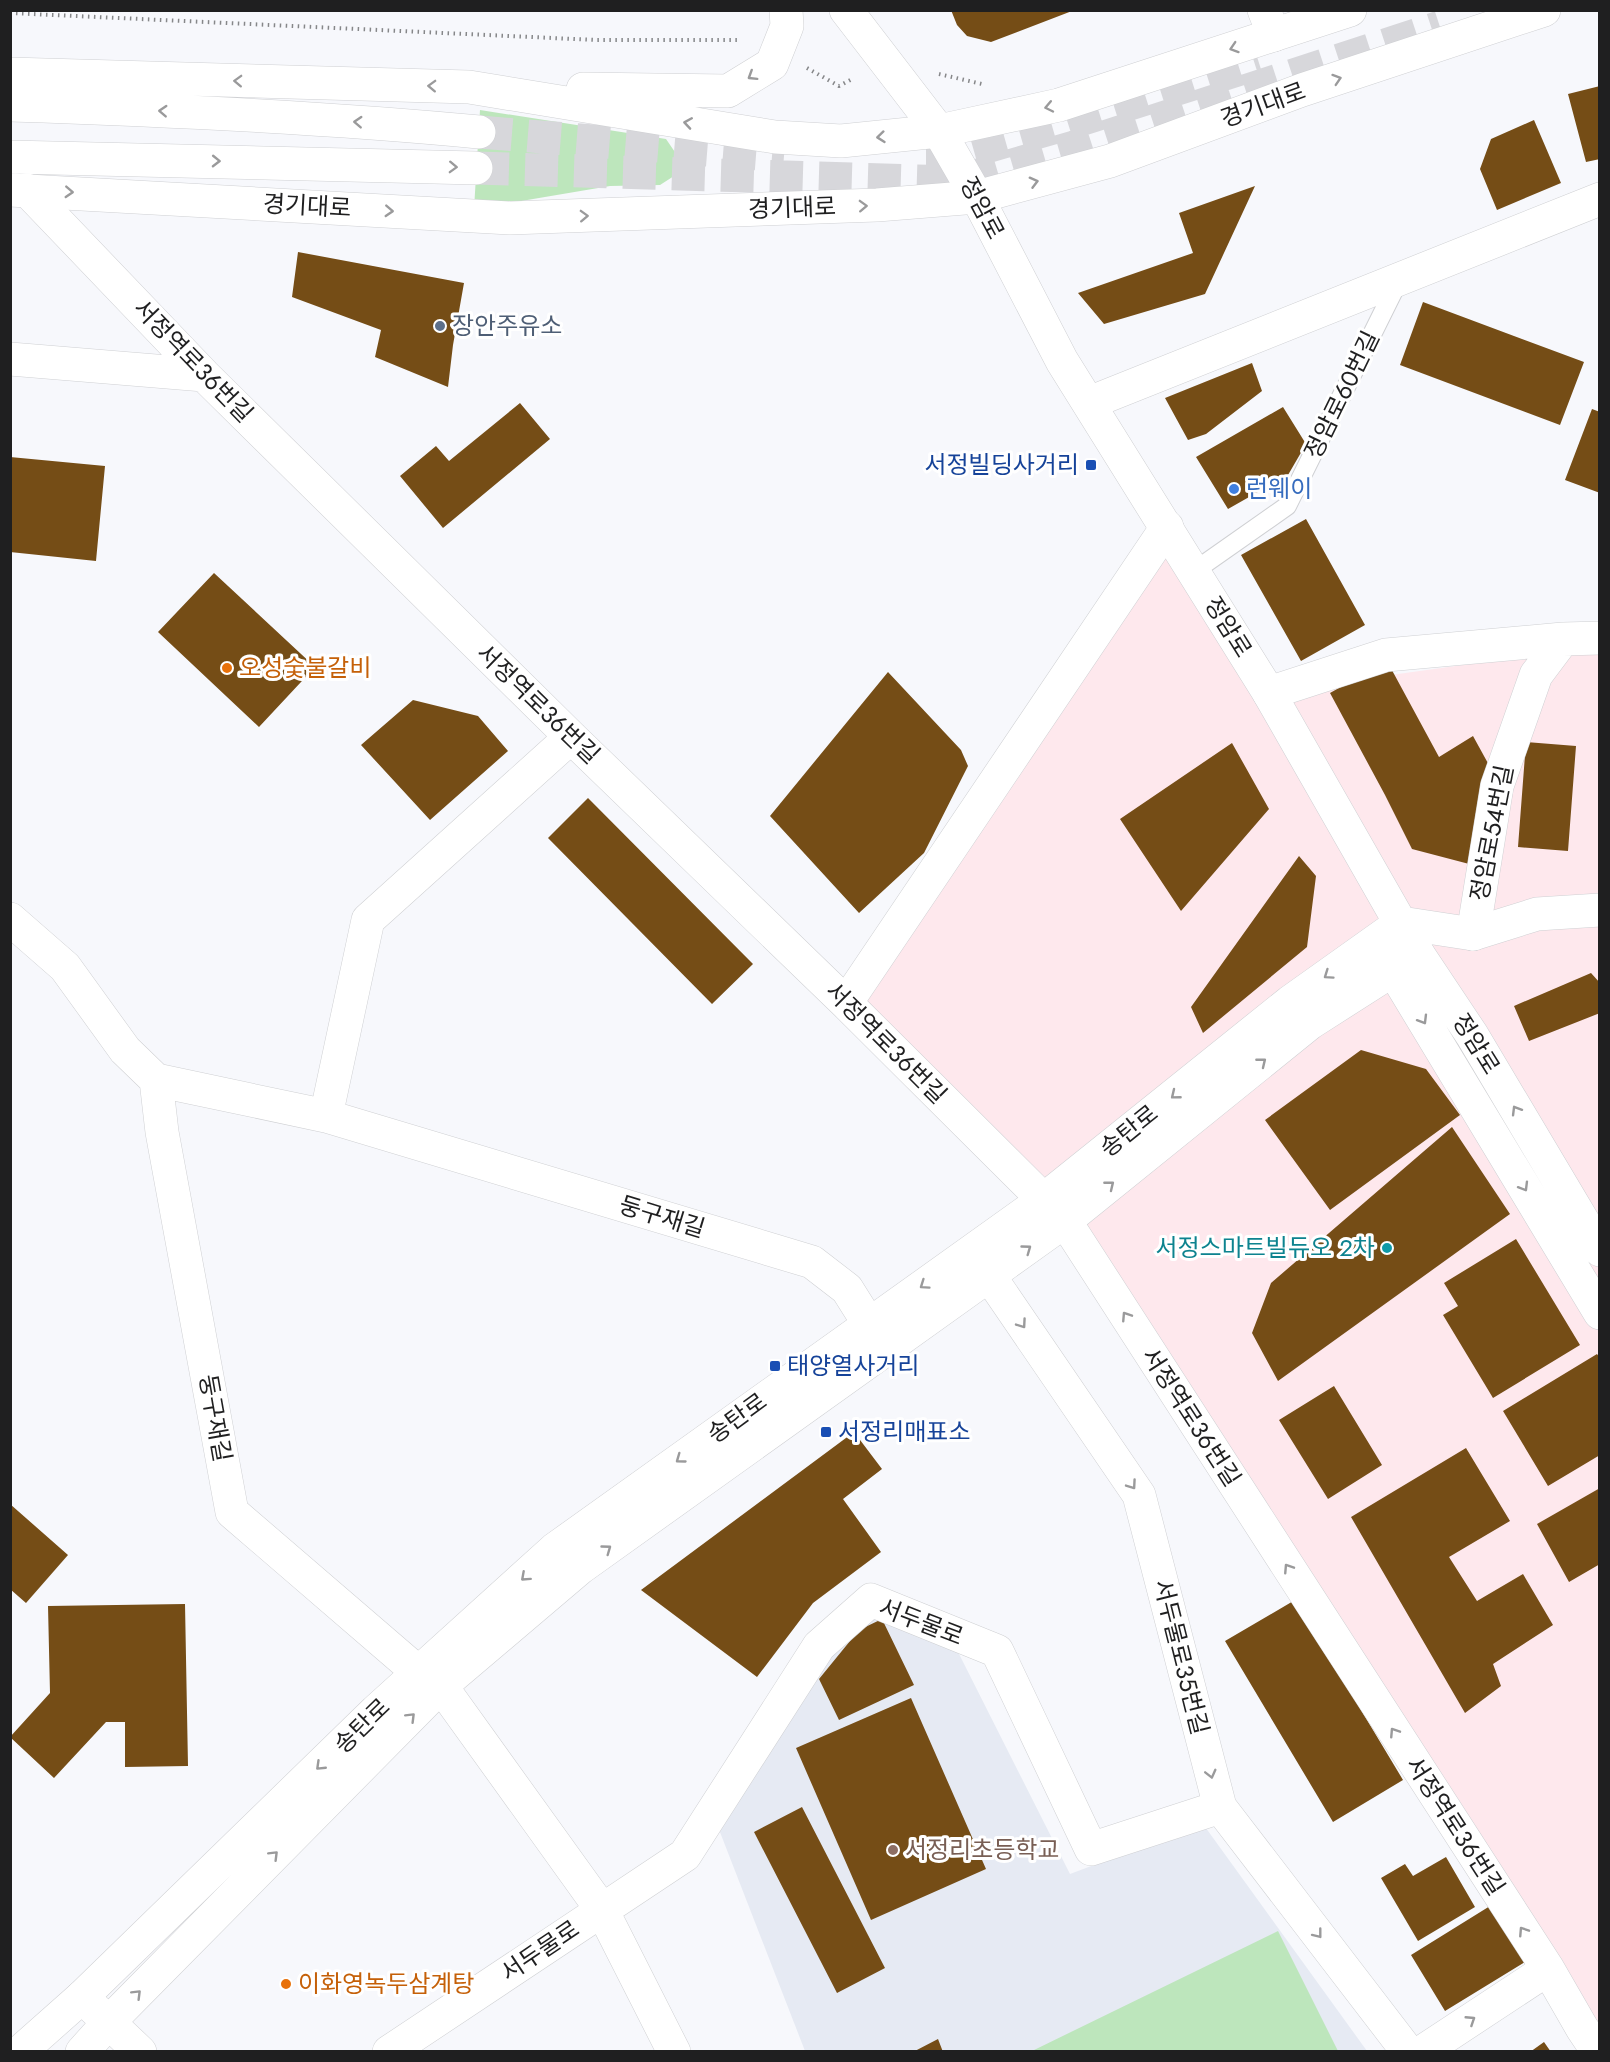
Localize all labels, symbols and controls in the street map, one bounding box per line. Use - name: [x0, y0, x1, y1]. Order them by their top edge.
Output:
- one-way arrow: [1229, 40, 1240, 53]
- one-way arrow: [748, 69, 758, 81]
- street label: 경기대로: [1215, 73, 1310, 136]
- one-way arrow: [1331, 73, 1342, 86]
- one-way arrow: [233, 74, 242, 87]
- one-way arrow: [428, 80, 437, 93]
- one-way arrow: [1044, 100, 1054, 113]
- one-way arrow: [158, 104, 167, 117]
- one-way arrow: [353, 116, 362, 129]
- one-way arrow: [683, 117, 692, 129]
- one-way arrow: [877, 130, 886, 143]
- one-way arrow: [211, 155, 220, 167]
- one-way arrow: [448, 161, 457, 173]
- street label: 정암로: [951, 170, 1013, 245]
- one-way arrow: [1028, 177, 1038, 189]
- one-way arrow: [64, 186, 73, 199]
- street label: 경기대로: [262, 186, 352, 225]
- street label: 경기대로: [747, 188, 837, 227]
- one-way arrow: [858, 199, 867, 212]
- one-way arrow: [385, 205, 394, 218]
- one-way arrow: [580, 209, 589, 222]
- street label: 서정역로36번길: [125, 291, 261, 430]
- place label: 장안주유소: [452, 308, 562, 343]
- marker: 장안주유소: [433, 319, 447, 333]
- street label: 정암로60번길: [1295, 325, 1388, 465]
- place label: 서정빌딩사거리: [924, 447, 1079, 482]
- marker: 서정빌딩사거리: [1084, 458, 1098, 472]
- place label: 런웨이: [1246, 471, 1312, 506]
- marker: 런웨이: [1227, 482, 1241, 496]
- street label: 정암로: [1196, 589, 1261, 664]
- street label: 서정역로36번길: [469, 636, 608, 772]
- place label: 오성숯불갈비: [239, 650, 371, 685]
- marker: 오성숯불갈비: [220, 661, 234, 675]
- street label: 정암로54번길: [1461, 762, 1522, 904]
- one-way arrow: [1324, 968, 1335, 979]
- street label: 서정역로36번길: [818, 974, 955, 1111]
- street label: 정암로: [1444, 1006, 1509, 1081]
- one-way arrow: [1416, 1014, 1428, 1024]
- one-way arrow: [1255, 1058, 1266, 1069]
- one-way arrow: [1170, 1087, 1181, 1098]
- street label: 송탄로: [1092, 1096, 1165, 1165]
- one-way arrow: [1512, 1106, 1524, 1116]
- one-way arrow: [1103, 1181, 1114, 1192]
- one-way arrow: [1516, 1181, 1528, 1191]
- street label: 둥구재길: [615, 1187, 709, 1246]
- place label: 서정스마트빌듀오 2차: [1155, 1230, 1375, 1265]
- marker: 서정스마트빌듀오 2차: [1380, 1241, 1394, 1255]
- one-way arrow: [1020, 1245, 1031, 1256]
- one-way arrow: [920, 1278, 931, 1289]
- one-way arrow: [1121, 1312, 1133, 1322]
- one-way arrow: [1015, 1318, 1026, 1329]
- street label: 서정역로36번길: [1133, 1340, 1250, 1493]
- place label: 태양열사거리: [787, 1348, 919, 1383]
- marker: 태양열사거리: [768, 1359, 782, 1373]
- street label: 둥구재길: [191, 1371, 240, 1464]
- street label: 송탄로: [700, 1384, 774, 1451]
- place label: 서정리매표소: [838, 1414, 970, 1449]
- marker: 서정리매표소: [819, 1425, 833, 1439]
- one-way arrow: [676, 1452, 687, 1463]
- one-way arrow: [1125, 1478, 1136, 1489]
- one-way arrow: [600, 1545, 611, 1556]
- one-way arrow: [1284, 1564, 1296, 1574]
- one-way arrow: [521, 1570, 531, 1581]
- street label: 서두물로35번길: [1145, 1575, 1218, 1738]
- street label: 서두물로: [874, 1589, 969, 1654]
- street label: 송탄로: [326, 1690, 398, 1761]
- one-way arrow: [404, 1713, 415, 1724]
- one-way arrow: [1390, 1728, 1401, 1739]
- street label: 서정역로36번길: [1397, 1749, 1514, 1902]
- one-way arrow: [316, 1759, 326, 1770]
- one-way arrow: [1204, 1768, 1216, 1778]
- place label: 서정리초등학교: [905, 1832, 1060, 1867]
- marker: 서정리초등학교: [886, 1843, 900, 1857]
- one-way arrow: [266, 1852, 277, 1863]
- street label: 서두물로: [493, 1911, 586, 1990]
- one-way arrow: [1518, 1927, 1530, 1937]
- one-way arrow: [1310, 1928, 1321, 1939]
- place label: 이화영녹두삼계탕: [298, 1966, 475, 2001]
- marker: 이화영녹두삼계탕: [279, 1977, 293, 1991]
- one-way arrow: [129, 1990, 140, 2001]
- one-way arrow: [1465, 2015, 1475, 2027]

